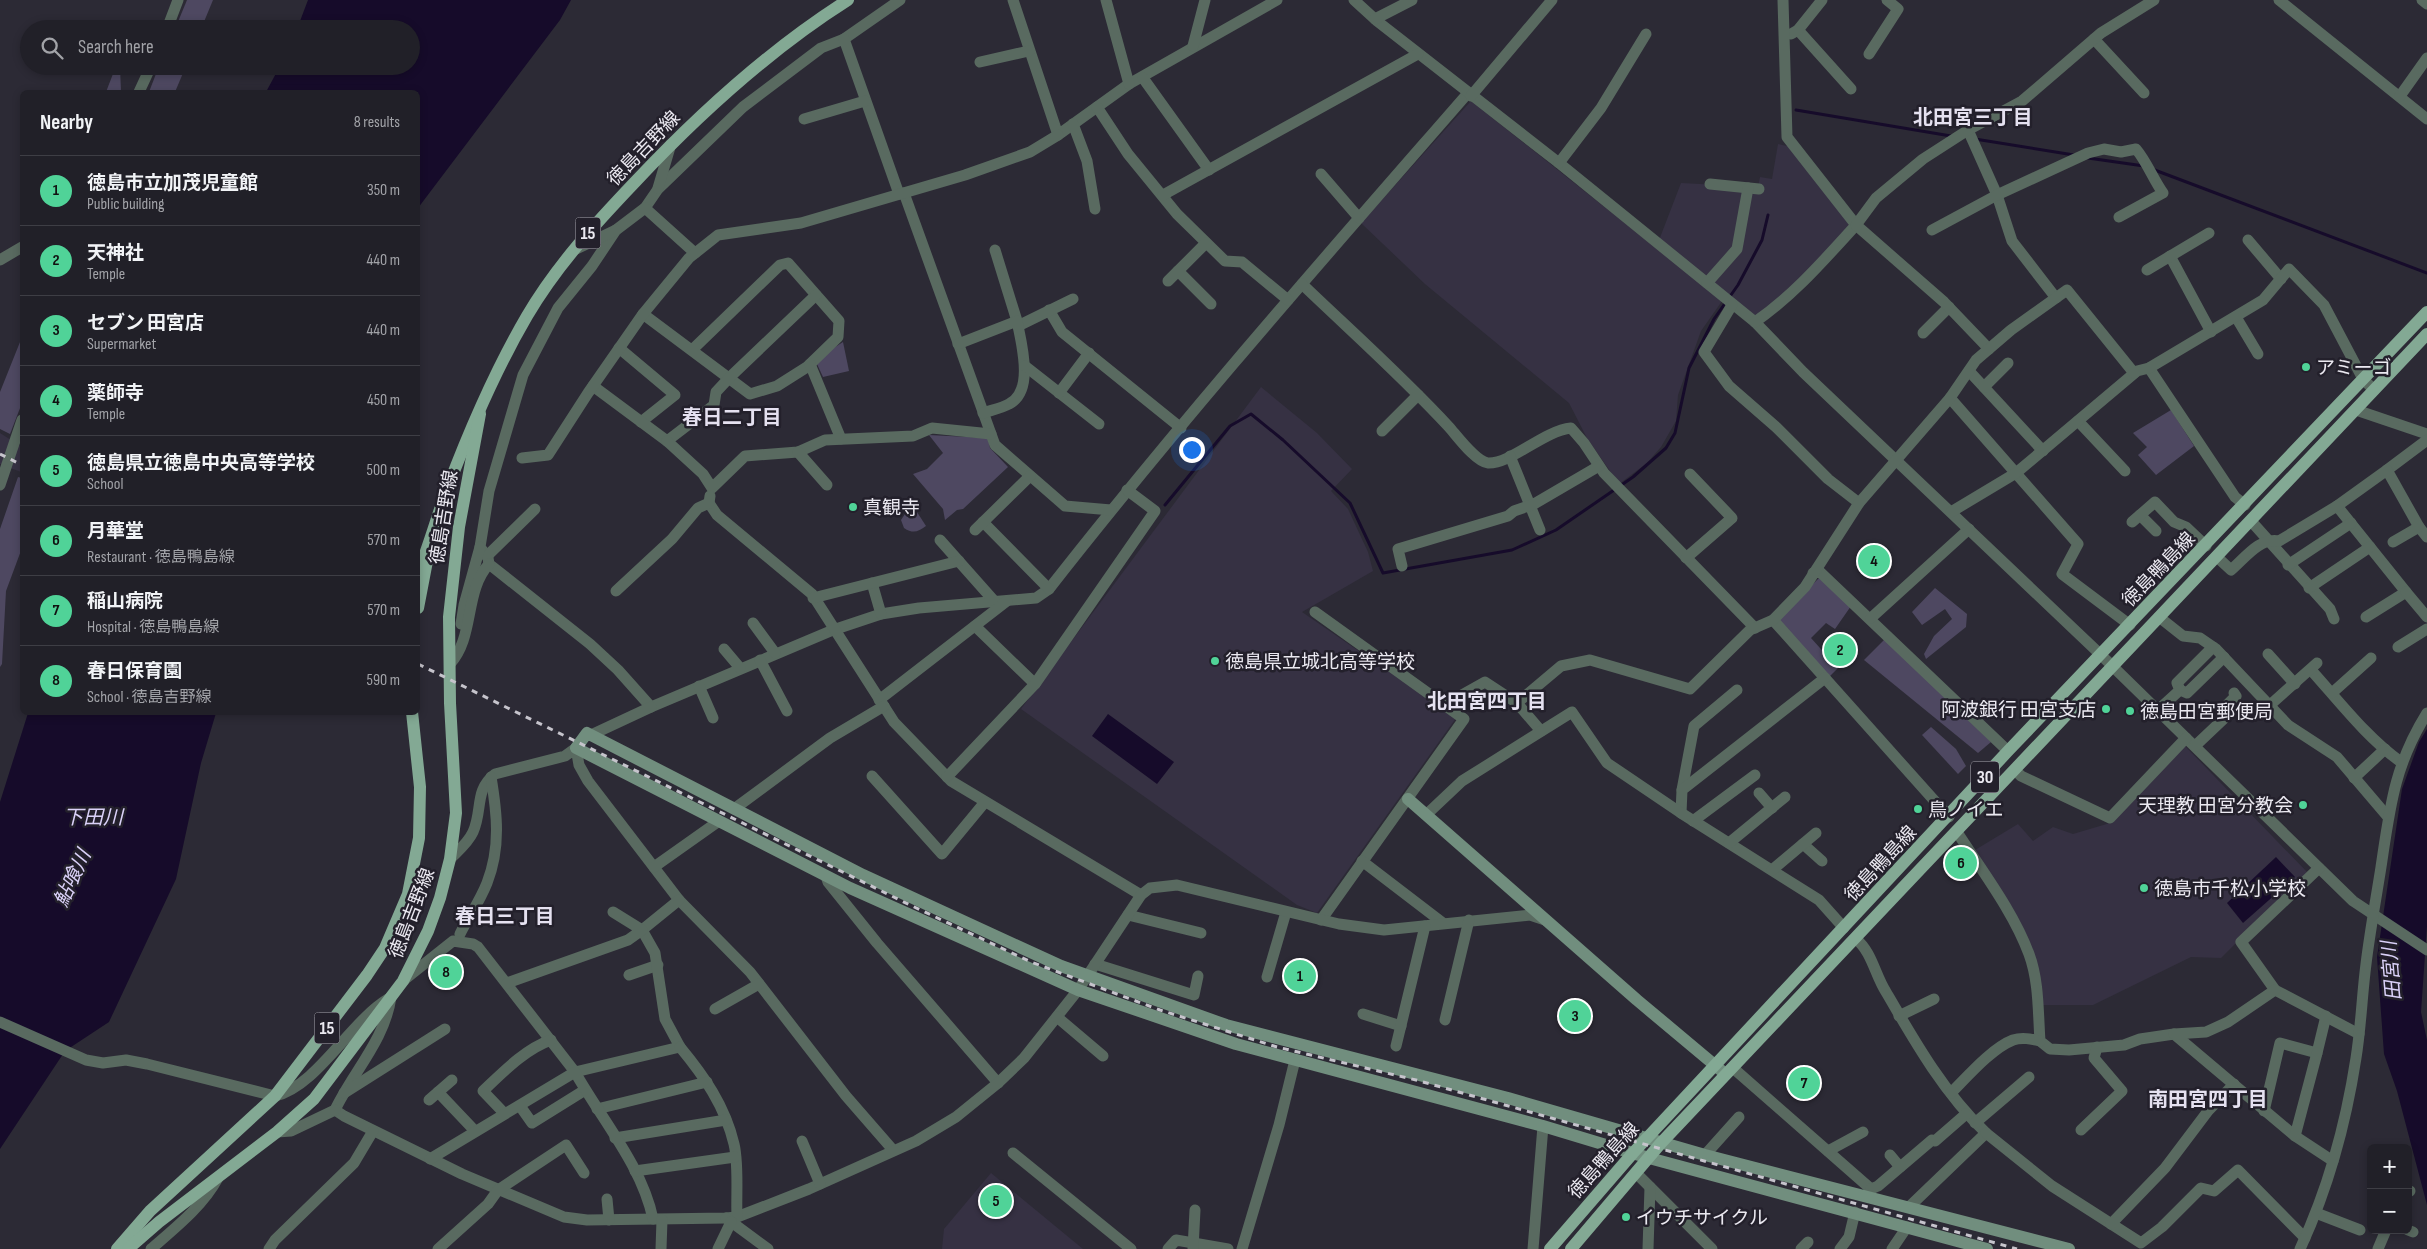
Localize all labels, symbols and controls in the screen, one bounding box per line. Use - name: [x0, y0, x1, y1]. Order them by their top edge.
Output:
- search box: [20, 20, 420, 75]
- icon: search: [38, 34, 66, 62]
- text: Search here: [78, 36, 154, 59]
- district label: 北田宮三丁目: [1913, 106, 2033, 130]
- street label: 徳島吉野線: [603, 107, 685, 191]
- text: Nearby: [40, 110, 93, 135]
- text: 8 results: [354, 113, 400, 132]
- text: 徳島市立加茂児童館: [87, 172, 258, 195]
- text: 1: [53, 181, 59, 200]
- text: 350 m: [367, 181, 400, 200]
- text: Public building: [87, 195, 164, 214]
- road number: 15: [576, 218, 600, 248]
- text: 天神社: [87, 242, 144, 265]
- text: 2: [52, 251, 60, 270]
- text: 440 m: [367, 251, 400, 270]
- text: Temple: [87, 265, 125, 284]
- text: セブン 田宮店: [87, 312, 204, 335]
- text: 3: [52, 321, 60, 340]
- text: 440 m: [367, 321, 400, 340]
- text: Supermarket: [87, 335, 156, 354]
- place label: アミーゴ: [2316, 357, 2392, 380]
- marker: アミーゴ: [2300, 361, 2312, 373]
- text: 薬師寺: [87, 382, 144, 405]
- text: 4: [52, 391, 60, 410]
- text: 450 m: [367, 391, 400, 410]
- text: Temple: [87, 405, 125, 424]
- district label: 春日二丁目: [682, 406, 782, 430]
- your location: [1179, 437, 1205, 463]
- text: 徳島県立徳島中央高等学校: [87, 452, 315, 475]
- text: 5: [52, 461, 60, 480]
- text: 500 m: [366, 461, 400, 480]
- street label: 徳島吉野線: [426, 469, 463, 566]
- text: School: [87, 475, 123, 494]
- place label: 真観寺: [863, 497, 920, 520]
- marker: 真観寺: [847, 501, 859, 513]
- text: 月華堂: [87, 520, 144, 543]
- street label: 徳島鴨島線: [2118, 528, 2200, 612]
- text: 6: [52, 531, 60, 550]
- text: 570 m: [367, 531, 400, 550]
- pin: 4: [1858, 542, 1890, 580]
- text: Restaurant · 徳島鴨島線: [87, 548, 235, 567]
- text: 稲山病院: [87, 590, 163, 613]
- text: 7: [53, 601, 59, 620]
- text: 570 m: [367, 601, 400, 620]
- text: Hospital · 徳島鴨島線: [87, 618, 219, 637]
- pin: 2: [1824, 631, 1856, 669]
- place label: 徳島県立城北高等学校: [1225, 651, 1415, 674]
- marker: 徳島県立城北高等学校: [1209, 655, 1221, 667]
- text: 春日保育園: [87, 660, 182, 683]
- text: 8: [52, 671, 60, 690]
- text: 590 m: [367, 671, 400, 690]
- text: School · 徳島吉野線: [87, 688, 212, 707]
- district label: 北田宮四丁目: [1427, 690, 1547, 714]
- place label: 阿波銀行 田宮支店: [1941, 699, 2096, 722]
- place label: 徳島田宮郵便局: [2140, 701, 2273, 724]
- marker: 阿波銀行 田宮支店: [2100, 703, 2112, 715]
- marker: 徳島田宮郵便局: [2124, 705, 2136, 717]
- road number: 30: [1971, 762, 1999, 792]
- place label: 天理教 田宮分教会: [2138, 795, 2293, 818]
- place label: 鳥ノイエ: [1928, 799, 2004, 822]
- marker: 天理教 田宮分教会: [2297, 799, 2309, 811]
- marker: 鳥ノイエ: [1912, 803, 1924, 815]
- water label: 下田川: [63, 806, 125, 830]
- street label: 徳島鴨島線: [1840, 821, 1922, 907]
- water label: 鮎喰川: [49, 844, 97, 911]
- pin: 6: [1945, 844, 1977, 882]
- street label: 徳島吉野線: [385, 865, 440, 962]
- place label: 徳島市千松小学校: [2154, 878, 2306, 901]
- marker: 徳島市千松小学校: [2138, 882, 2150, 894]
- district label: 春日三丁目: [455, 905, 555, 929]
- water label: 田宮川: [2377, 938, 2407, 1002]
- pin: 8: [430, 953, 462, 991]
- pin: 1: [1284, 957, 1316, 995]
- pin: 3: [1559, 997, 1591, 1035]
- road number: 15: [314, 1012, 340, 1044]
- pin: 7: [1788, 1064, 1820, 1102]
- district label: 南田宮四丁目: [2148, 1088, 2268, 1112]
- street label: 徳島鴨島線: [1564, 1118, 1644, 1204]
- map controls: [2367, 1144, 2412, 1234]
- button: +: [2367, 1144, 2412, 1189]
- pin: 5: [980, 1182, 1012, 1220]
- button: −: [2367, 1189, 2412, 1234]
- place label: イウチサイクル: [1636, 1207, 1768, 1230]
- marker: イウチサイクル: [1620, 1211, 1632, 1223]

